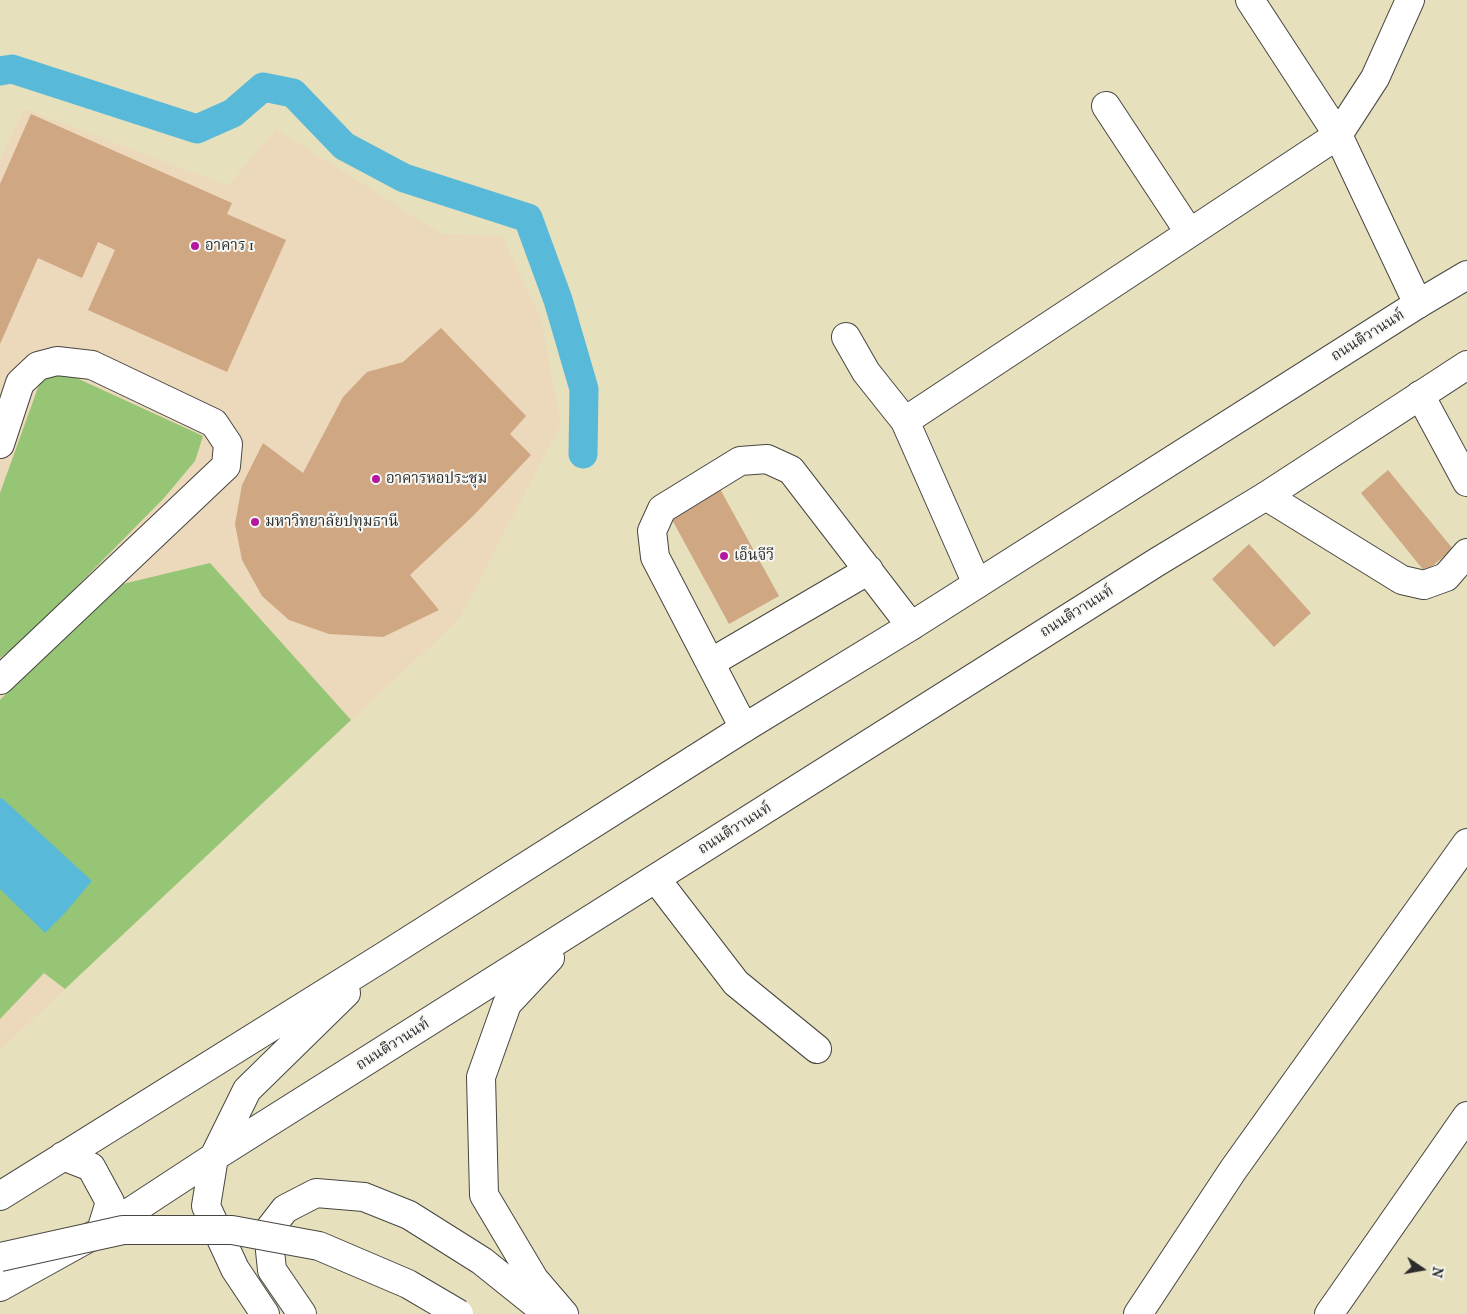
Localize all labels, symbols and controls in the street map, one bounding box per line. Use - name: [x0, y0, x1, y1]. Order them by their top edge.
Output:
- place label: อาคาร 1: [205, 237, 254, 255]
- marker: อาคาร 1: [189, 240, 201, 252]
- street label: ถนนติวานนท์: [1328, 306, 1408, 366]
- place label: อาคารหอประชุม: [386, 470, 487, 488]
- marker: อาคารหอประชุม: [370, 473, 382, 485]
- place label: มหาวิทยาลัยปทุมธานี: [265, 513, 398, 531]
- marker: มหาวิทยาลัยปทุมธานี: [249, 516, 261, 528]
- place label: เอ็นจีวี: [734, 547, 774, 565]
- marker: เอ็นจีวี: [718, 550, 730, 562]
- street label: ถนนติวานนท์: [1037, 582, 1117, 642]
- street label: ถนนติวานนท์: [695, 799, 775, 859]
- street label: ถนนติวานนท์: [353, 1015, 433, 1075]
- north arrow: [1397, 1244, 1447, 1294]
- text: N: [1428, 1265, 1447, 1279]

